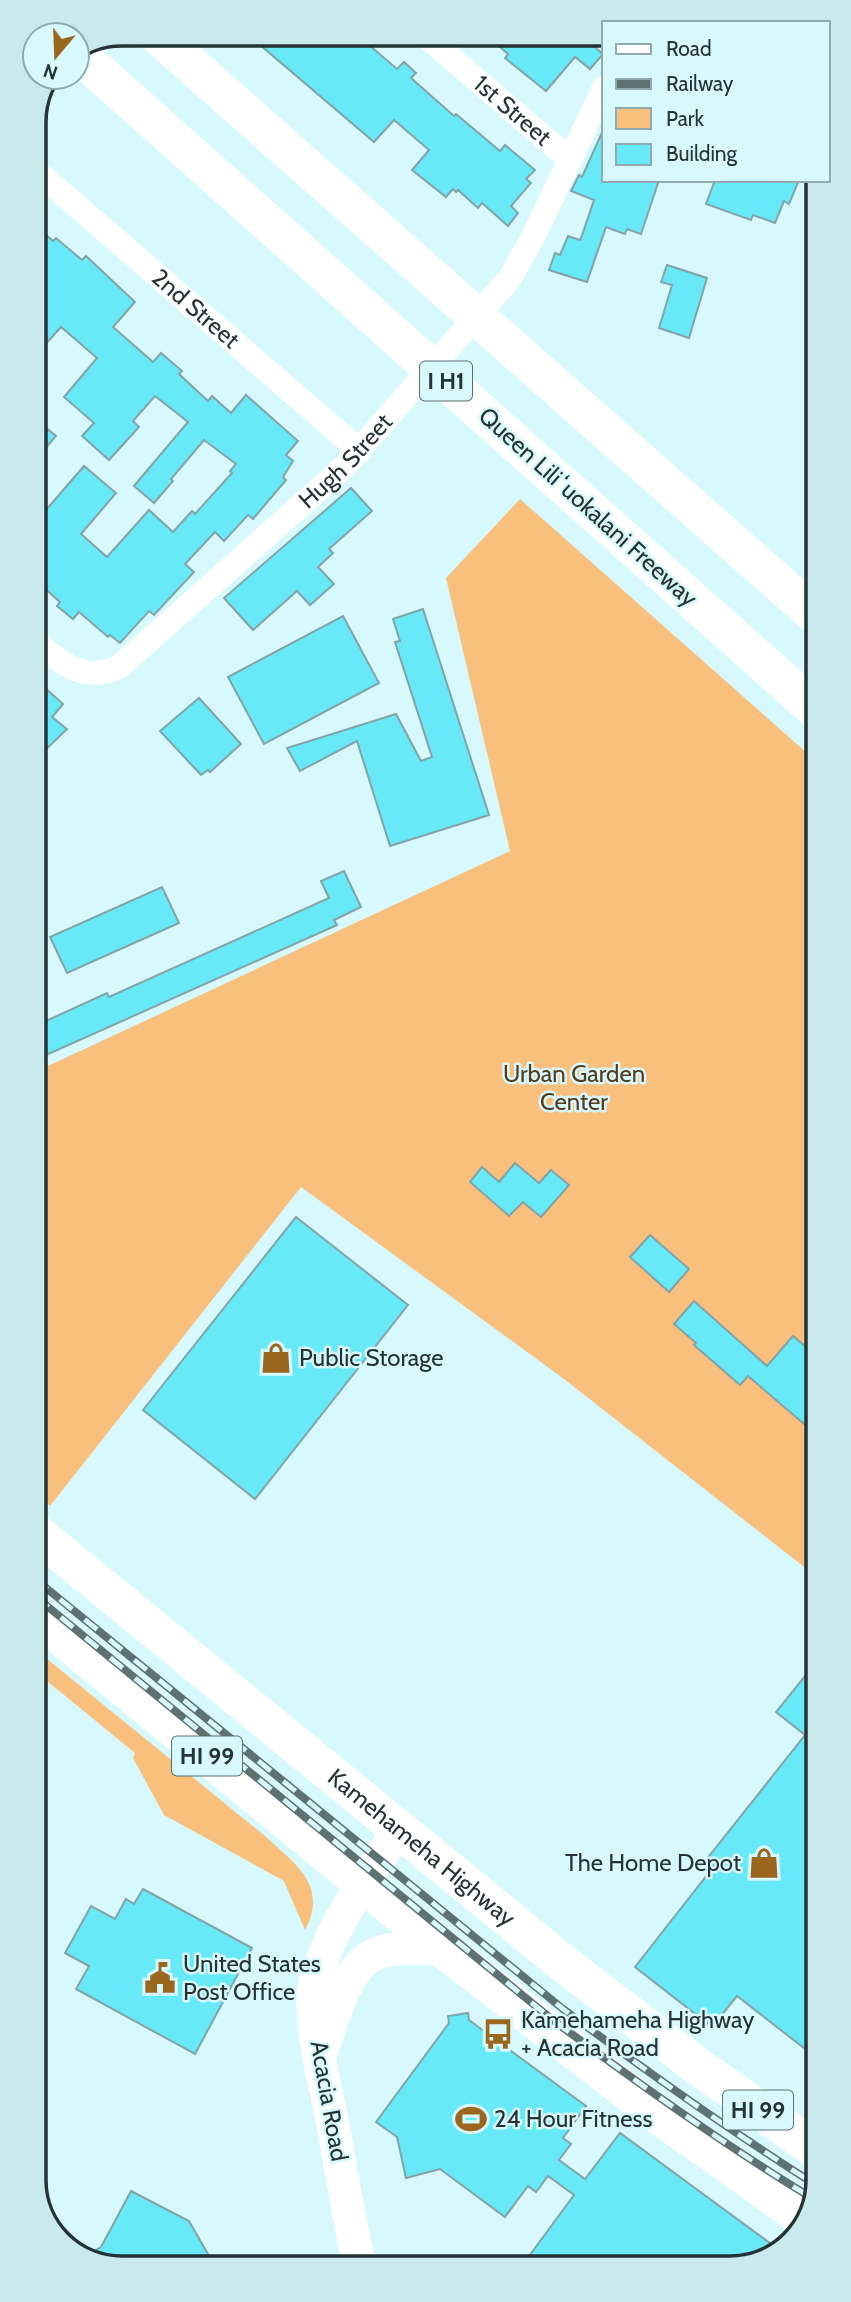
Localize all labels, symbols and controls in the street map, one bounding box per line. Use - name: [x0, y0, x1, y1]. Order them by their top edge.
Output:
- north arrow: [21, 21, 91, 91]
- legend: [602, 21, 830, 182]
- text: Road: [666, 36, 712, 61]
- text: N: [41, 59, 61, 85]
- street label: 1st Street: [468, 69, 557, 151]
- text: Railway: [666, 71, 734, 96]
- text: Park: [666, 106, 704, 131]
- text: Building: [666, 141, 738, 166]
- street label: 2nd Street: [146, 263, 246, 354]
- road number: I H1: [420, 362, 472, 400]
- street label: Queen Liliʻuokalani Freeway: [473, 401, 704, 612]
- street label: Hugh Street: [293, 408, 398, 514]
- park label: Urban Garden Center: [503, 1059, 645, 1116]
- shop icon: Public Storage: [259, 1341, 293, 1375]
- place label: Public Storage: [299, 1343, 444, 1372]
- road number: HI 99: [172, 1736, 242, 1776]
- street label: Kamehameha Highway: [322, 1762, 521, 1932]
- shop icon: The Home Depot: [747, 1846, 781, 1880]
- place label: The Home Depot: [565, 1848, 741, 1877]
- place label: United States Post Office: [183, 1949, 321, 2006]
- public building icon: United States Post Office: [143, 1961, 177, 1995]
- place label: Kamehameha Highway + Acacia Road: [521, 2005, 754, 2062]
- bus stop icon: Kamehameha Highway + Acacia Road: [481, 2017, 515, 2051]
- street label: Acacia Road: [305, 2038, 354, 2163]
- road number: HI 99: [723, 2090, 793, 2130]
- sports icon: 24 Hour Fitness: [454, 2102, 488, 2136]
- place label: 24 Hour Fitness: [494, 2104, 652, 2133]

